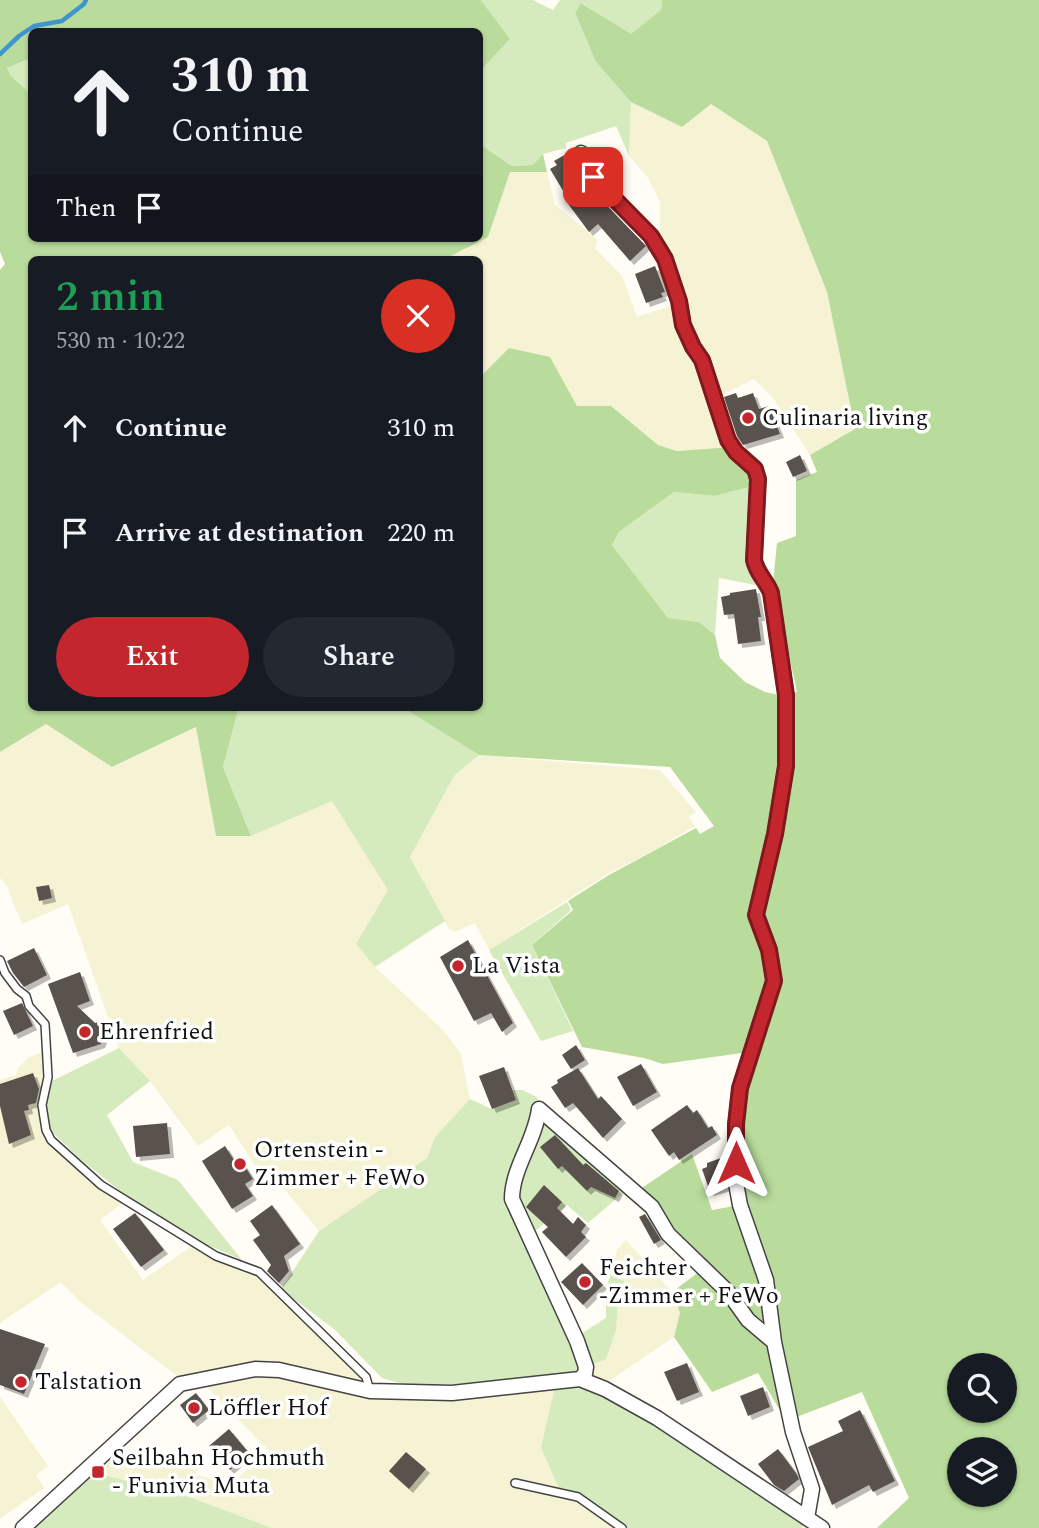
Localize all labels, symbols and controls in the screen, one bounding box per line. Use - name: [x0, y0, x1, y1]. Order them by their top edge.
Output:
- text: 310 m: [171, 39, 310, 114]
- icon: ahead: [56, 56, 147, 147]
- text: Continue: [171, 107, 304, 156]
- pin: [563, 147, 623, 207]
- icon: arrive: [574, 158, 612, 196]
- text: Then: [56, 188, 116, 228]
- icon: arrive: [130, 189, 168, 227]
- text: 2 min: [56, 266, 165, 329]
- button: close: [381, 279, 455, 353]
- text: 530 m · 10:22: [56, 324, 185, 359]
- place label: Culinaria living: [762, 400, 928, 436]
- text: Continue: [115, 408, 227, 448]
- text: 310 m: [387, 408, 455, 448]
- icon: ahead: [56, 409, 94, 447]
- marker: Culinaria living: [740, 410, 756, 426]
- text: Arrive at destination: [115, 513, 364, 553]
- text: 220 m: [387, 513, 455, 553]
- icon: arrive: [56, 514, 94, 552]
- button: Exit: [56, 617, 249, 697]
- button: Share: [263, 617, 455, 697]
- place label: La Vista: [472, 948, 561, 984]
- marker: La Vista: [450, 958, 466, 974]
- place label: Ehrenfried: [99, 1014, 214, 1050]
- marker: Ehrenfried: [77, 1024, 93, 1040]
- position arrow: [699, 1126, 773, 1200]
- place label: Ortenstein - Zimmer + FeWo: [254, 1132, 425, 1196]
- marker: Ortenstein - Zimmer + FeWo: [232, 1156, 248, 1172]
- place label: Feichter -Zimmer + FeWo: [599, 1250, 779, 1314]
- marker: Feichter -Zimmer + FeWo: [577, 1274, 593, 1290]
- map controls: [947, 1353, 1017, 1507]
- button: search: [947, 1353, 1017, 1423]
- place label: Talstation: [35, 1364, 142, 1400]
- marker: Talstation: [13, 1374, 29, 1390]
- place label: Löffler Hof: [208, 1390, 329, 1426]
- marker: Löffler Hof: [186, 1400, 202, 1416]
- button: layers: [947, 1437, 1017, 1507]
- place label: Seilbahn Hochmuth - Funivia Muta: [112, 1440, 325, 1504]
- marker: Seilbahn Hochmuth - Funivia Muta: [90, 1464, 106, 1480]

